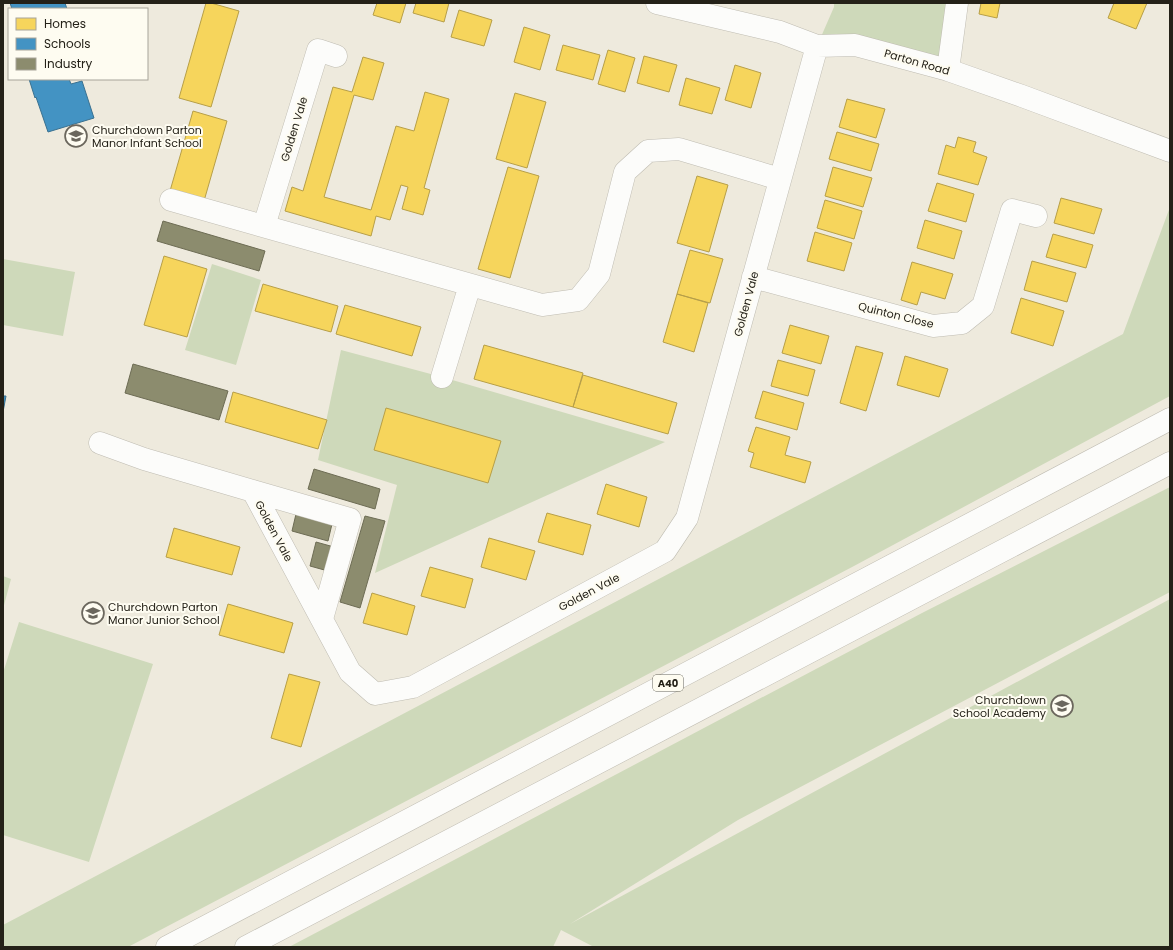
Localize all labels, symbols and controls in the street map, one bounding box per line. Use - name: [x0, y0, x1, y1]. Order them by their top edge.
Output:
- legend: [8, 8, 148, 80]
- text: Homes: [44, 15, 86, 32]
- text: Schools: [44, 35, 91, 52]
- street label: Parton Road: [882, 45, 952, 79]
- text: Industry: [44, 55, 93, 72]
- street label: Golden Vale: [277, 94, 311, 163]
- place label: Churchdown Parton Manor Infant School: [92, 122, 202, 151]
- school or university icon: Churchdown Parton Manor Infant School: [63, 123, 89, 149]
- street label: Golden Vale: [730, 269, 762, 338]
- street label: Quinton Close: [857, 298, 936, 332]
- street label: Golden Vale: [251, 498, 297, 564]
- street label: Golden Vale: [556, 569, 622, 615]
- place label: Churchdown Parton Manor Junior School: [108, 599, 220, 628]
- school or university icon: Churchdown Parton Manor Junior School: [80, 600, 106, 626]
- road number: A40: [653, 675, 683, 691]
- place label: Churchdown School Academy: [953, 692, 1047, 721]
- school or university icon: Churchdown School Academy: [1049, 693, 1075, 719]

